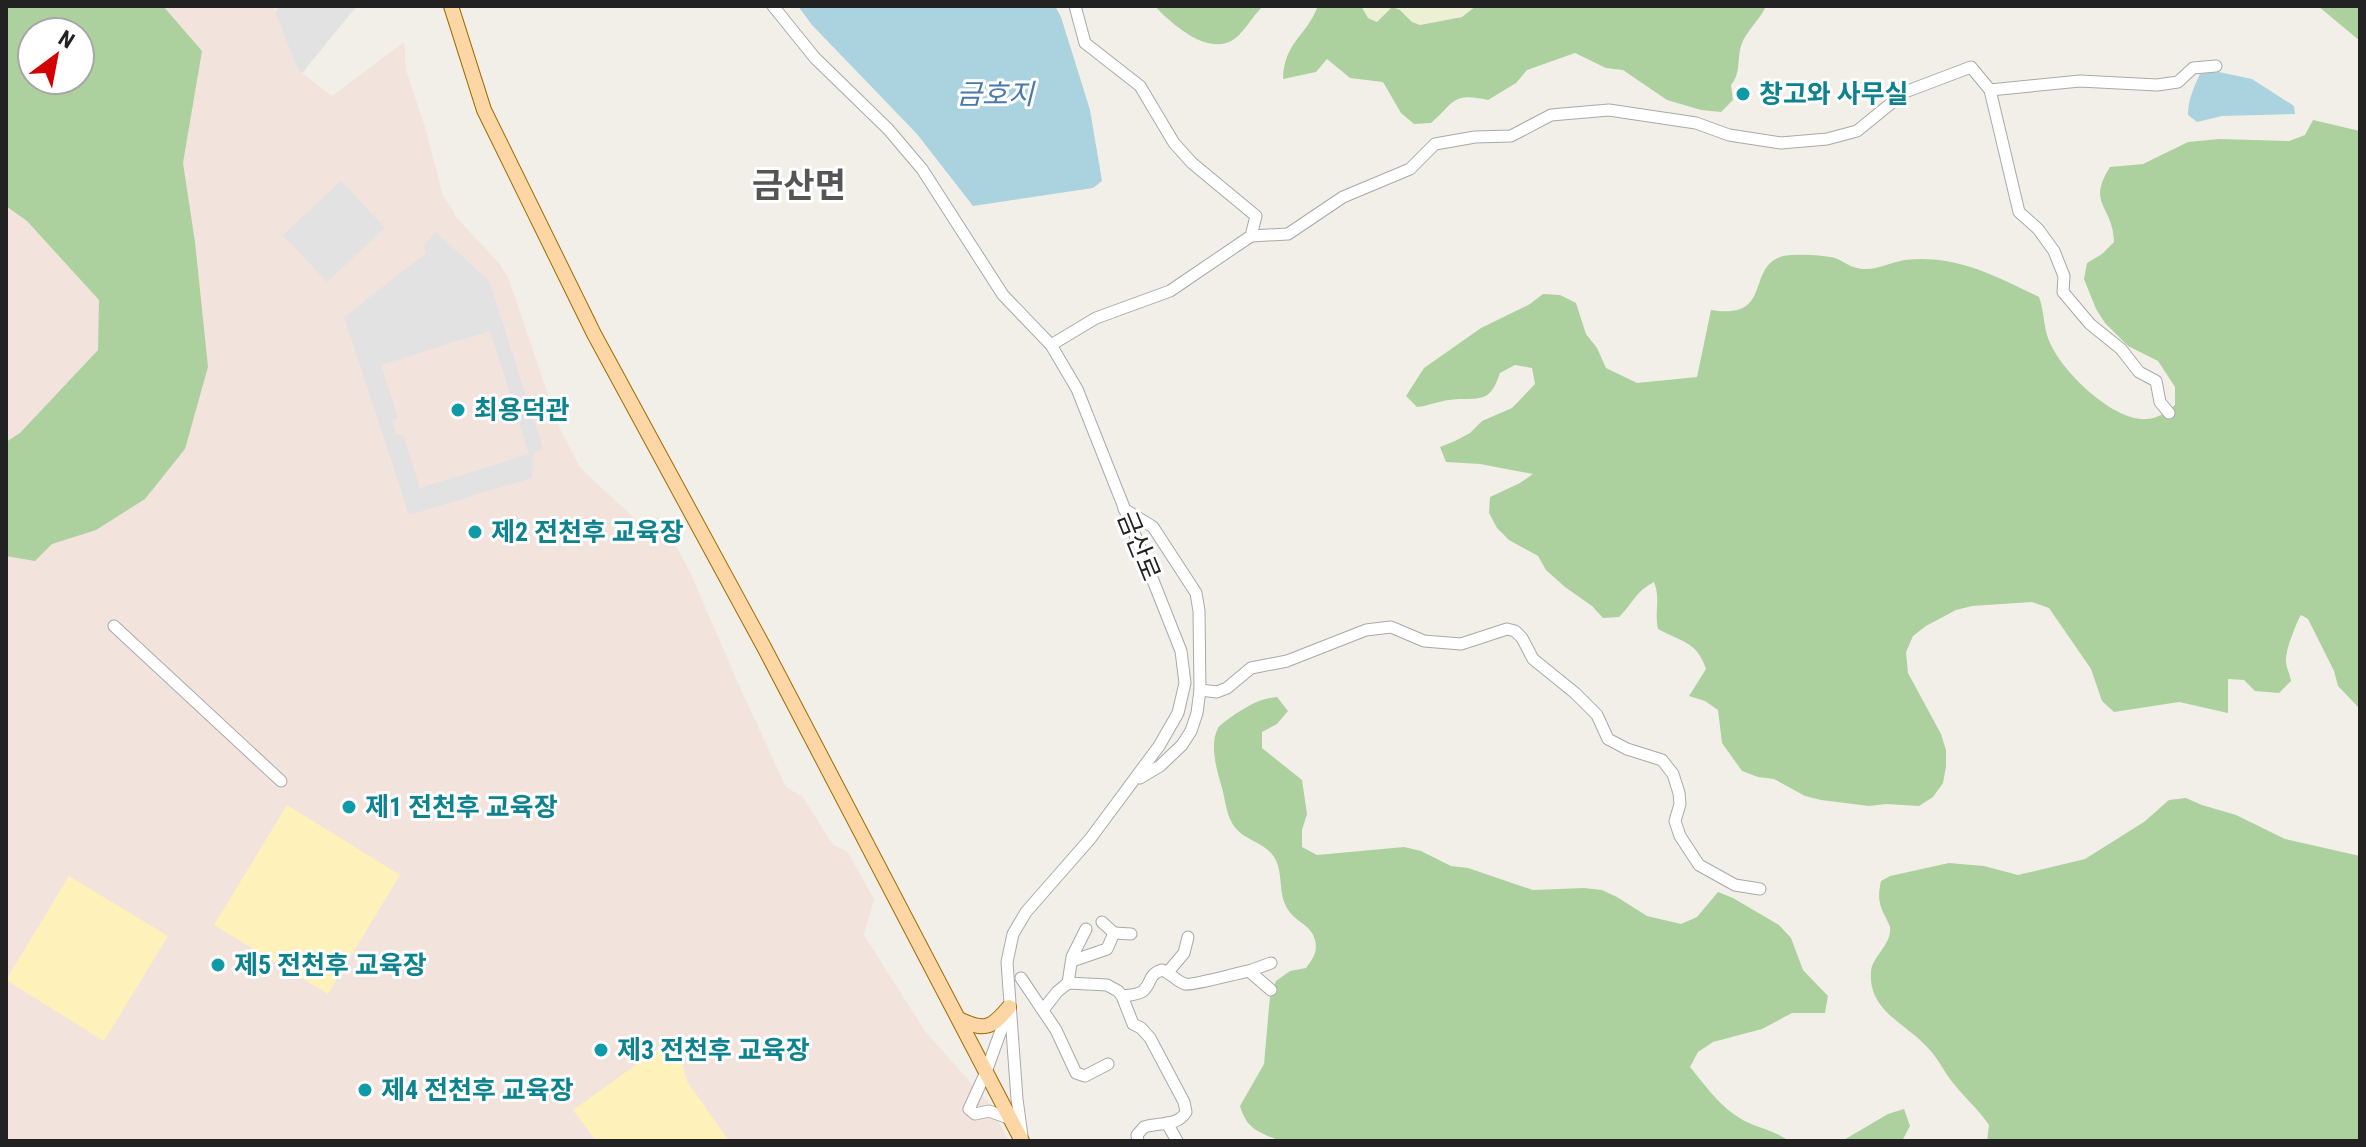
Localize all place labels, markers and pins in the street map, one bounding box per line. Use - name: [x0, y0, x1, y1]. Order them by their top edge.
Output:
- place label: 창고와 사무실: [1759, 79, 1909, 109]
- marker: 창고와 사무실: [1734, 85, 1752, 103]
- place label: 최용덕관: [474, 395, 570, 425]
- marker: 최용덕관: [449, 401, 467, 419]
- place label: 제2 전천후 교육장: [491, 517, 684, 547]
- marker: 제2 전천후 교육장: [466, 523, 484, 541]
- place label: 제1 전천후 교육장: [365, 792, 558, 822]
- marker: 제1 전천후 교육장: [340, 798, 358, 816]
- place label: 제5 전천후 교육장: [234, 950, 427, 980]
- marker: 제5 전천후 교육장: [209, 956, 227, 974]
- place label: 제3 전천후 교육장: [617, 1035, 810, 1065]
- marker: 제3 전천후 교육장: [592, 1041, 610, 1059]
- place label: 제4 전천후 교육장: [381, 1075, 574, 1105]
- marker: 제4 전천후 교육장: [356, 1081, 374, 1099]

